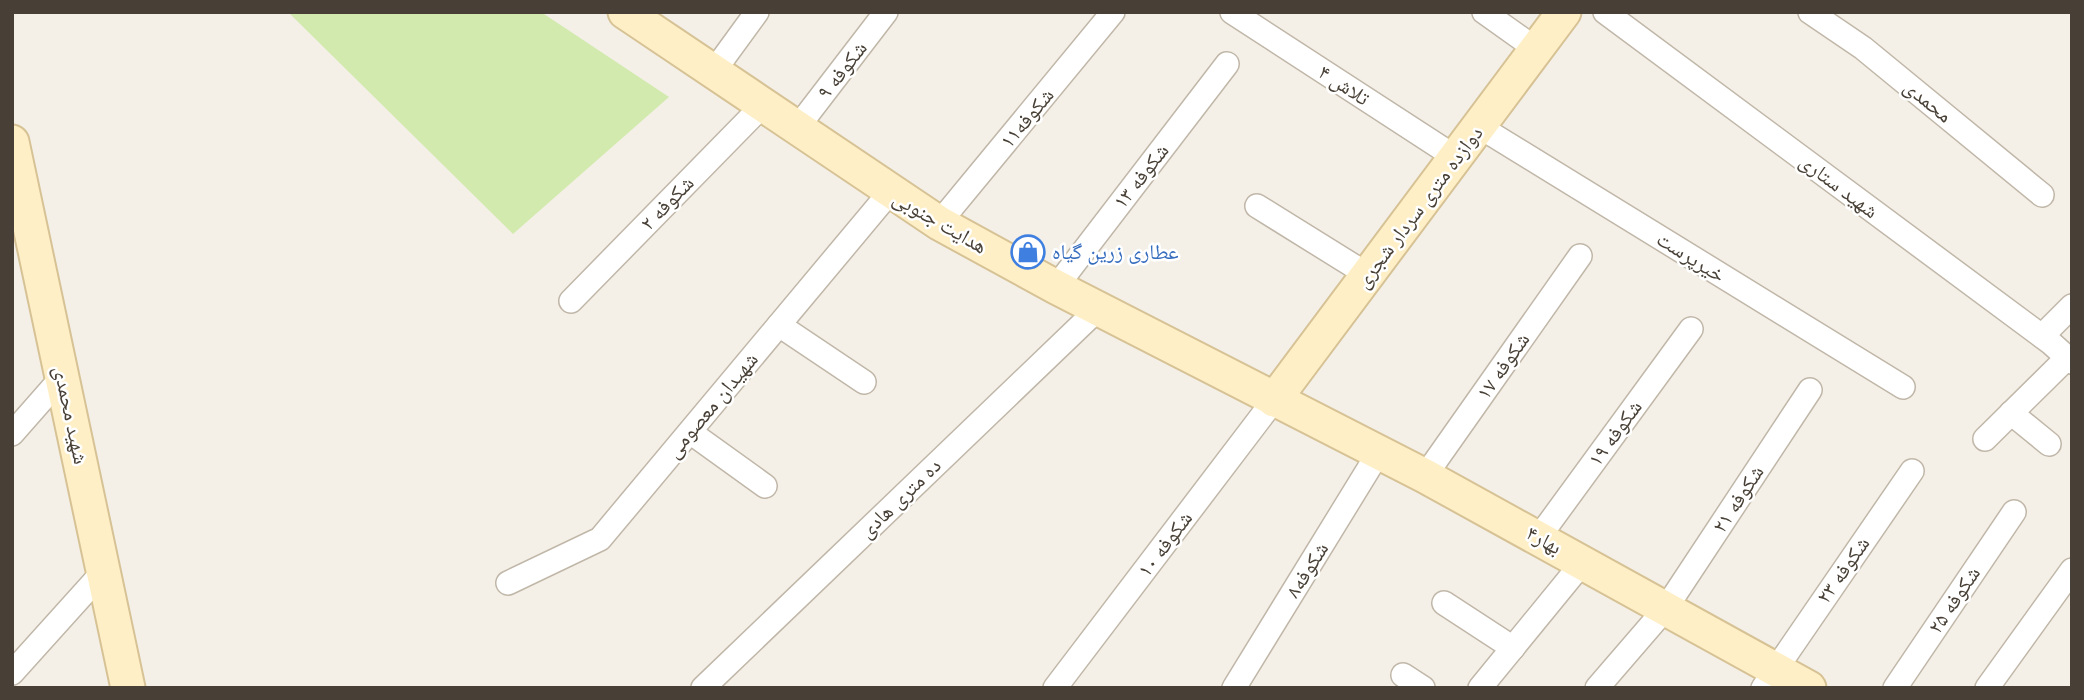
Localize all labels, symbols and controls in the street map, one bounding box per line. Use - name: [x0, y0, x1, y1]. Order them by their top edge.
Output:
- street label: شکوفه ۹: [812, 37, 872, 103]
- street label: تلاش ۴: [1313, 60, 1374, 111]
- street label: محمدی: [1899, 74, 1957, 128]
- street label: شکوفه۱۱: [995, 83, 1059, 153]
- street label: دوازده متری سردار شجری: [1350, 121, 1488, 293]
- street label: شکوفه ۱۳: [1108, 139, 1174, 213]
- street label: شهید ستاری: [1795, 149, 1883, 223]
- street label: شکوفه ۲: [635, 171, 699, 235]
- street label: هدایت جنوبی: [888, 185, 991, 259]
- street label: خیرپرست: [1652, 227, 1730, 287]
- shop icon: عطاری زرین گیاه: [1009, 233, 1047, 271]
- place label: عطاری زرین گیاه: [1052, 240, 1179, 265]
- street label: شکوفه ۱۷: [1471, 328, 1535, 404]
- street label: شهیدان معصومی: [661, 347, 764, 463]
- street label: شهید محمدی: [49, 364, 93, 466]
- street label: شکوفه ۱۹: [1583, 395, 1647, 471]
- street label: ده متری هادی: [854, 453, 946, 543]
- street label: شکوفه ۲۱: [1707, 461, 1769, 537]
- street label: شکوفه ۱۰: [1133, 507, 1197, 581]
- street label: بهار۴: [1522, 521, 1566, 559]
- street label: شکوفه ۲۳: [1811, 532, 1875, 608]
- street label: شکوفه۸: [1281, 538, 1333, 602]
- street label: شکوفه ۲۵: [1923, 562, 1985, 638]

